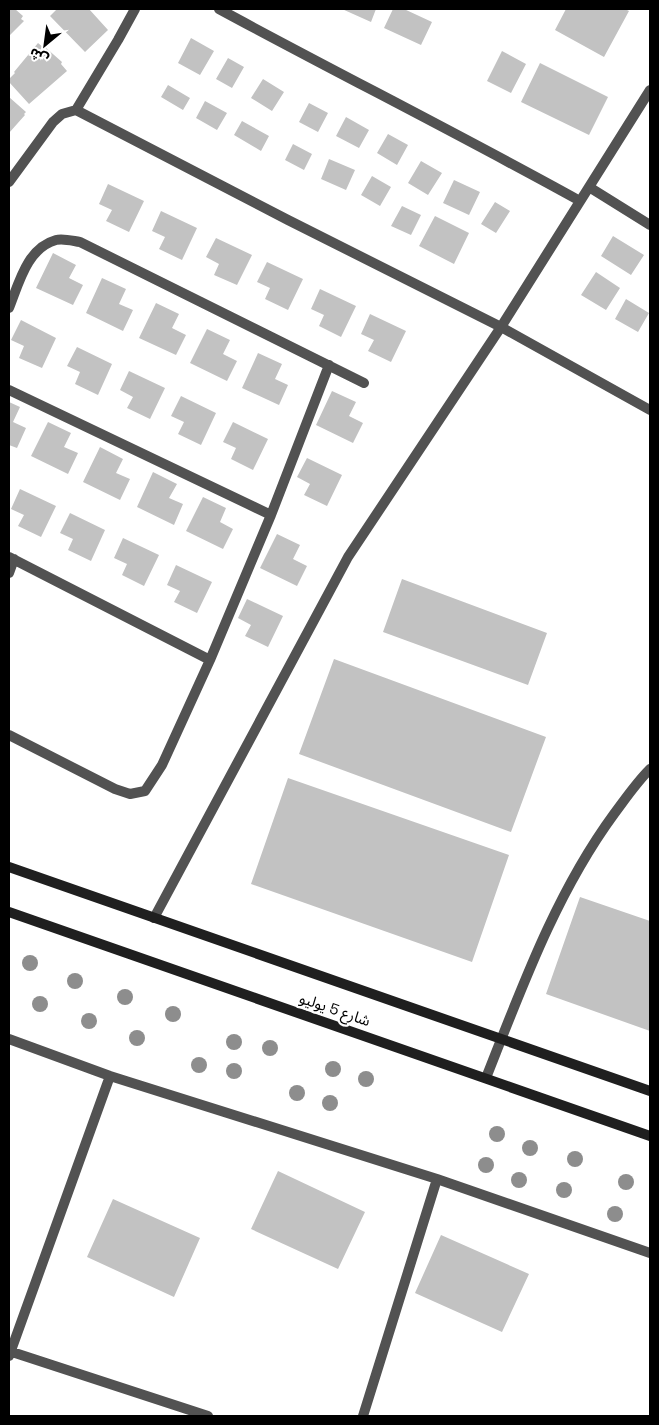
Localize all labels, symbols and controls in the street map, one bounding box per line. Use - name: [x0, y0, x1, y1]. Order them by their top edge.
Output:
- north arrow: [20, 20, 70, 70]
- text: ش: [26, 44, 51, 69]
- street label: شارع 5 يوليو: [296, 988, 373, 1033]

